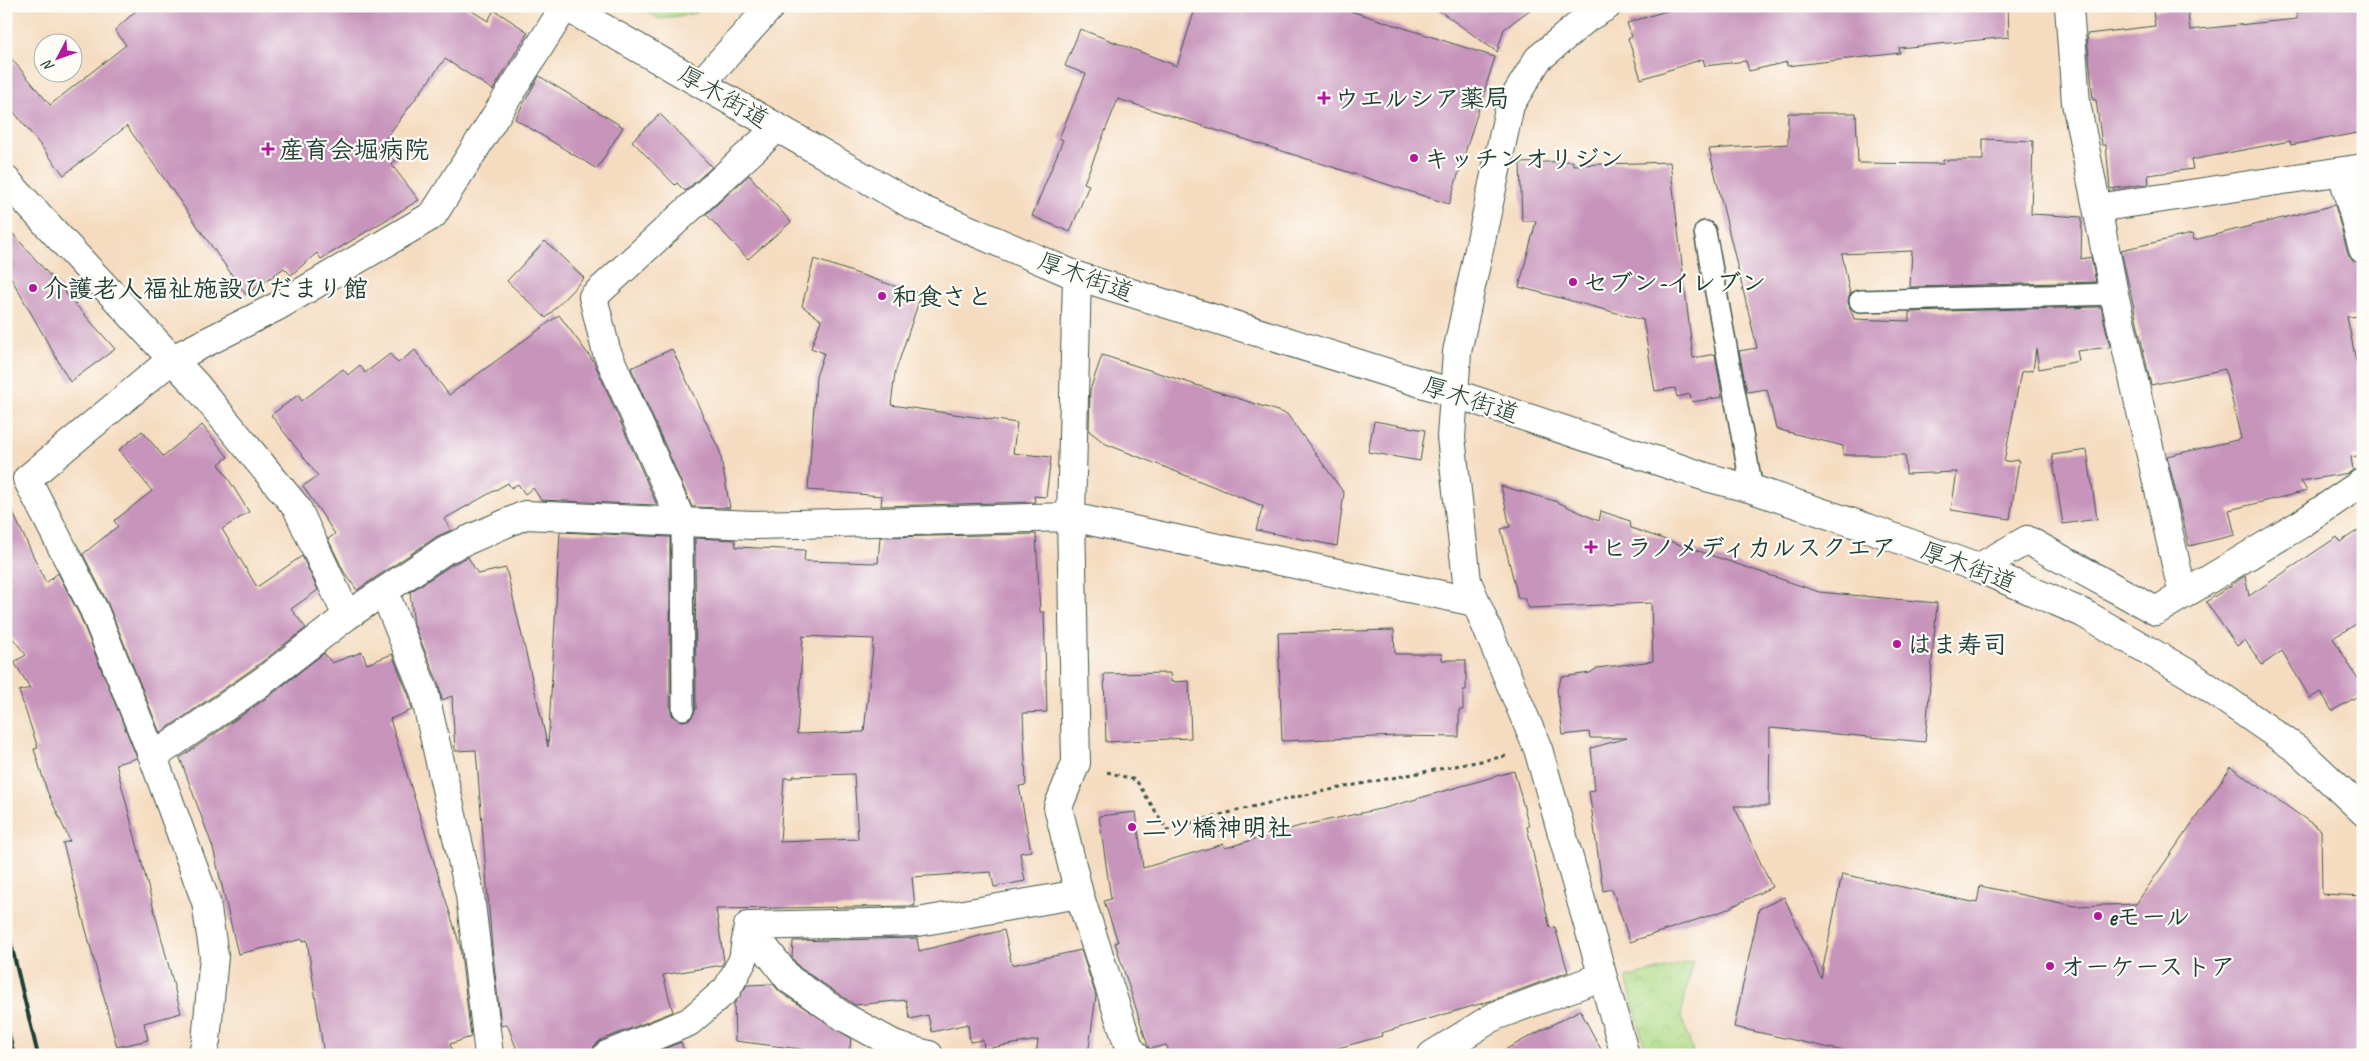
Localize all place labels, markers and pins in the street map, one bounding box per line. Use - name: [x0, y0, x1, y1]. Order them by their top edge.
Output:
- place label: ウエルシア薬局: [1334, 83, 1510, 115]
- marker: ウエルシア薬局: [1318, 92, 1330, 104]
- place label: 産育会堀病院: [279, 134, 429, 166]
- marker: 産育会堀病院: [261, 142, 275, 156]
- place label: キッチンオリジン: [1424, 143, 1624, 175]
- marker: キッチンオリジン: [1408, 152, 1420, 164]
- place label: セブン-イレブン: [1583, 267, 1766, 299]
- place label: 介護老人福祉施設ひだまり館: [43, 273, 368, 305]
- marker: セブン-イレブン: [1567, 276, 1579, 288]
- place label: 和食さと: [892, 281, 992, 313]
- marker: 介護老人福祉施設ひだまり館: [27, 282, 39, 294]
- marker: 和食さと: [876, 290, 888, 302]
- place label: ヒラノメディカルスクエア: [1602, 532, 1897, 564]
- marker: ヒラノメディカルスクエア: [1584, 540, 1598, 554]
- place label: はま寿司: [1907, 629, 2007, 661]
- marker: はま寿司: [1891, 638, 1903, 650]
- place label: 二ツ橋神明社: [1142, 812, 1292, 844]
- marker: 二ツ橋神明社: [1126, 821, 1138, 833]
- place label: eモール: [2108, 901, 2190, 933]
- marker: eモール: [2092, 910, 2104, 922]
- place label: オーケーストア: [2060, 951, 2236, 983]
- marker: オーケーストア: [2044, 960, 2056, 972]

